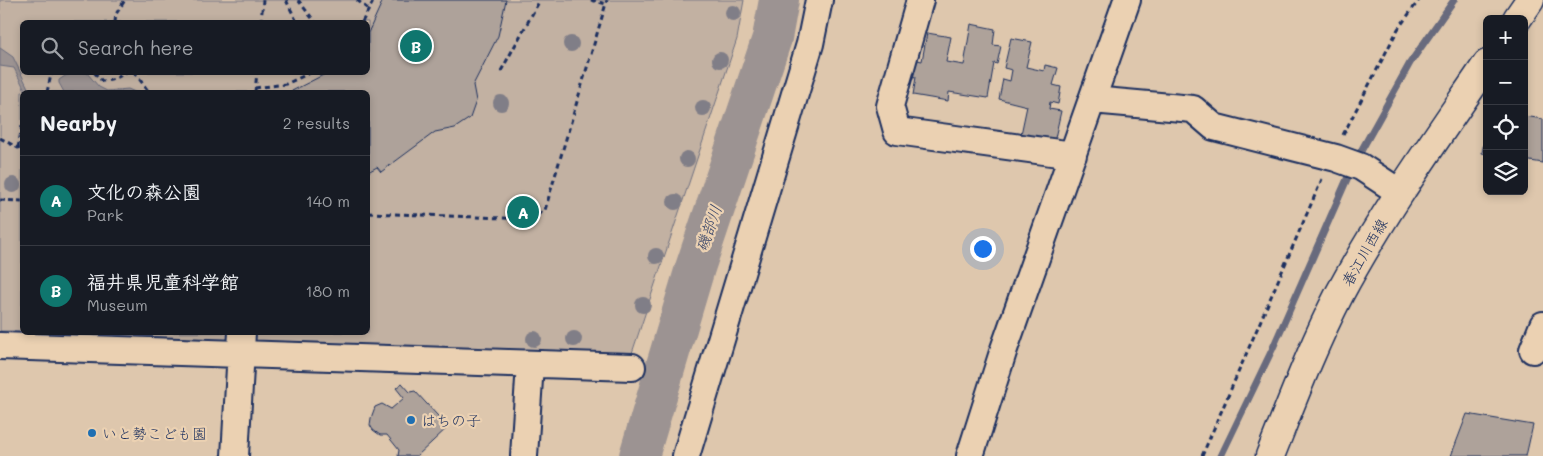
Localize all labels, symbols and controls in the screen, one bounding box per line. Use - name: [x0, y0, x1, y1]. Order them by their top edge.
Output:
- map controls: [1483, 15, 1528, 195]
- button: +: [1483, 15, 1528, 60]
- search box: [20, 20, 370, 75]
- pin: B: [400, 27, 432, 65]
- icon: search: [38, 34, 66, 62]
- text: Search here: [78, 35, 194, 60]
- button: −: [1483, 60, 1528, 105]
- button: locate: [1483, 105, 1528, 150]
- text: Nearby: [40, 109, 117, 136]
- text: 2 results: [283, 112, 350, 133]
- button: layers: [1483, 150, 1528, 195]
- text: 文化の森公園: [87, 179, 201, 204]
- text: A: [50, 190, 62, 211]
- text: 140 m: [306, 190, 350, 211]
- pin: A: [507, 193, 539, 231]
- water label: 磯部川: [690, 202, 726, 254]
- text: Park: [87, 204, 123, 225]
- street label: 春江川西線: [1337, 215, 1391, 289]
- your location: [970, 236, 996, 262]
- text: 福井県児童科学館: [87, 269, 239, 294]
- text: B: [51, 280, 61, 301]
- text: 180 m: [305, 280, 350, 301]
- text: Museum: [87, 294, 148, 315]
- place label: はちの子: [421, 410, 481, 430]
- marker: はちの子: [405, 414, 417, 426]
- place label: いと勢こども園: [102, 423, 207, 443]
- marker: いと勢こども園: [86, 427, 98, 439]

